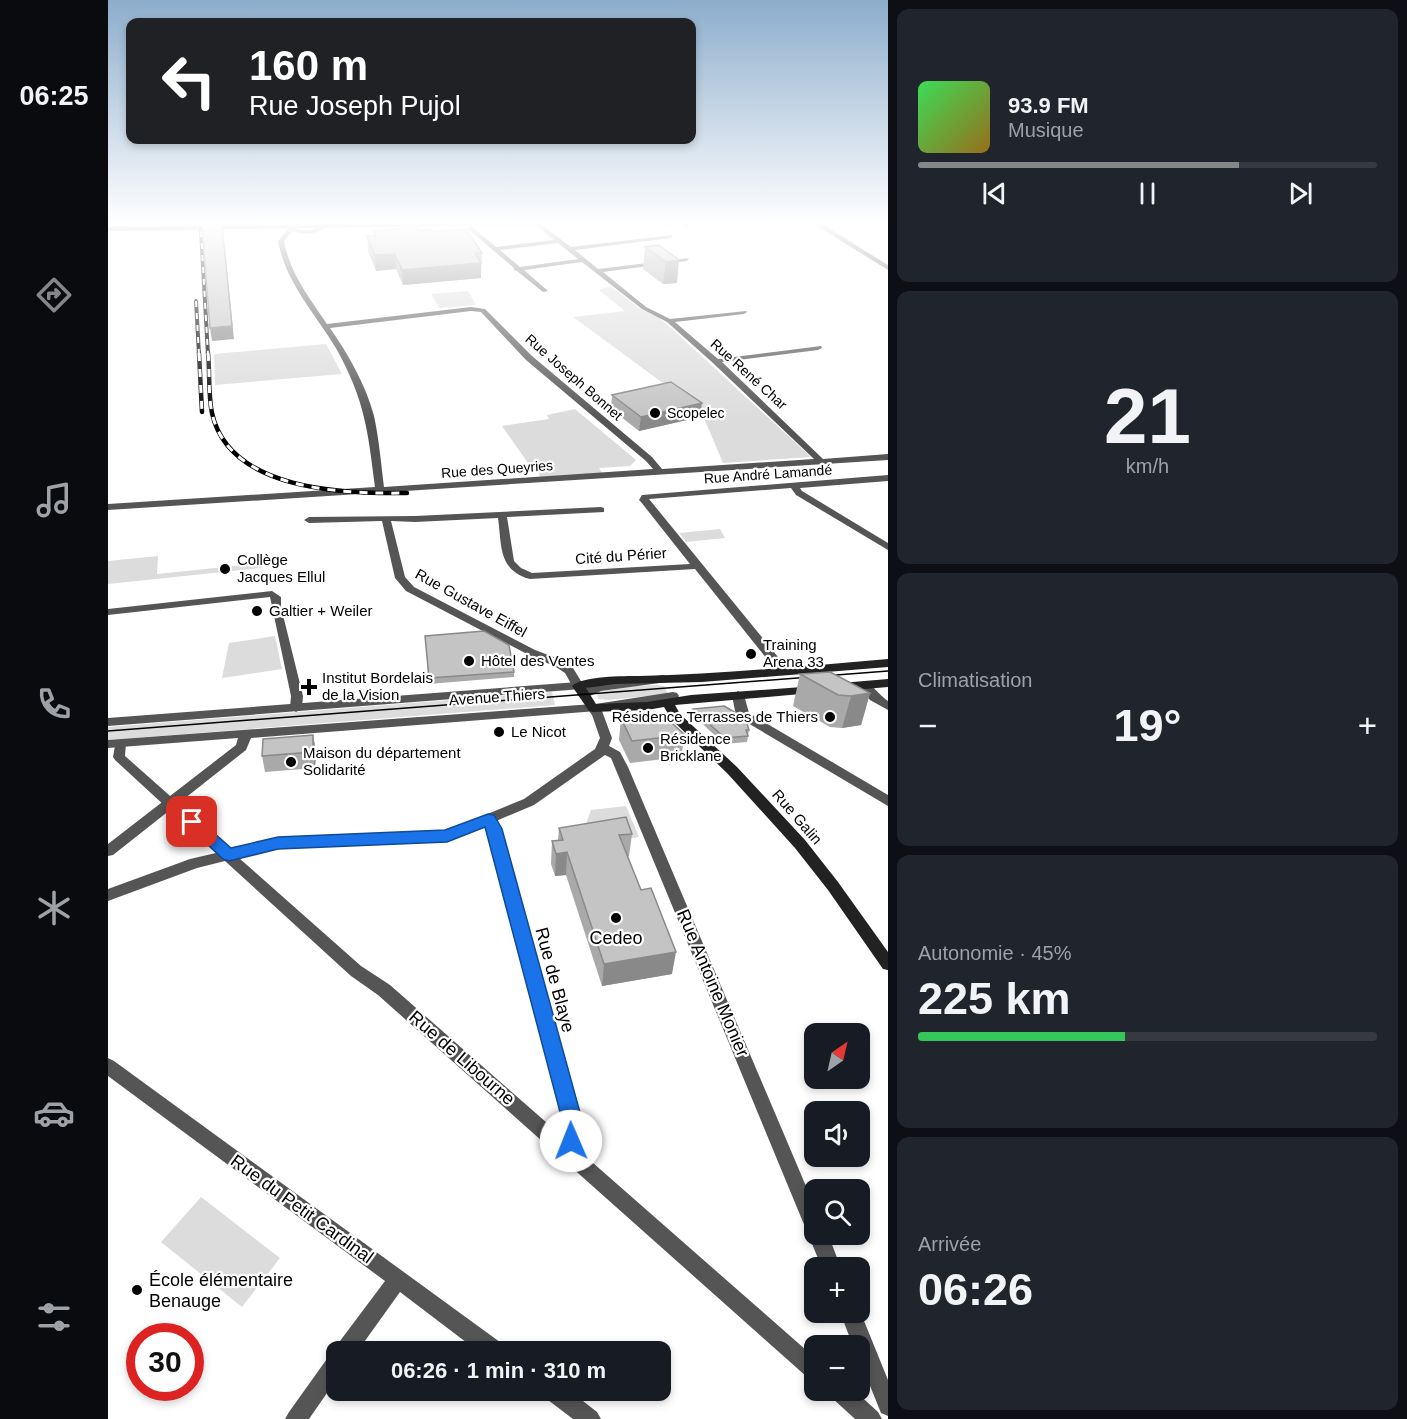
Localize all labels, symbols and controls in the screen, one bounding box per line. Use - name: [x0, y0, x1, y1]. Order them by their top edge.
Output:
- icon: left: [150, 42, 228, 120]
- text: 160 m: [249, 42, 368, 89]
- text: 06:25: [19, 81, 89, 111]
- text: Rue Joseph Pujol: [249, 91, 461, 121]
- text: 93.9 FM: [1008, 93, 1089, 118]
- text: Musique: [1008, 119, 1084, 141]
- icon: previous: [978, 177, 1011, 210]
- icon: pause: [1131, 177, 1164, 210]
- icon: next: [1284, 177, 1317, 210]
- icon: directions: [33, 274, 75, 316]
- street label: Rue Joseph Bonnet: [522, 331, 626, 423]
- street label: Rue René Char: [707, 336, 791, 413]
- text: 21: [1104, 372, 1191, 460]
- place label: Scopelec: [667, 405, 725, 421]
- marker: Scopelec: [648, 406, 662, 420]
- text: km/h: [1126, 455, 1169, 477]
- street label: Rue des Queyries: [441, 457, 553, 481]
- street label: Rue André Lamandé: [703, 462, 833, 486]
- icon: music: [33, 479, 75, 521]
- street label: Cité du Périer: [575, 544, 667, 567]
- place label: Collège Jacques Ellul: [237, 551, 325, 585]
- marker: Collège Jacques Ellul: [218, 562, 232, 576]
- street label: Rue Gustave Eiffel: [413, 565, 530, 640]
- place label: Galtier + Weiler: [269, 602, 373, 619]
- marker: Galtier + Weiler: [250, 604, 264, 618]
- place label: Training Arena 33: [763, 636, 824, 670]
- marker: Training Arena 33: [744, 647, 758, 661]
- place label: Hôtel des Ventes: [481, 652, 594, 669]
- marker: Hôtel des Ventes: [462, 654, 476, 668]
- place label: Institut Bordelais de la Vision: [322, 669, 433, 703]
- text: Climatisation: [918, 669, 1032, 691]
- marker: Institut Bordelais de la Vision: [300, 678, 318, 696]
- icon: phone: [33, 683, 75, 725]
- street label: Avenue Thiers: [448, 685, 546, 708]
- text: 19°: [1113, 700, 1182, 751]
- text: −: [918, 707, 937, 744]
- text: +: [1358, 707, 1377, 744]
- place label: Résidence Terrasses de Thiers: [612, 708, 818, 725]
- marker: Résidence Terrasses de Thiers: [823, 710, 837, 724]
- place label: Le Nicot: [511, 723, 567, 740]
- marker: Le Nicot: [492, 725, 506, 739]
- place label: Résidence Bricklane: [660, 730, 731, 764]
- marker: Résidence Bricklane: [641, 741, 655, 755]
- place label: Maison du département Solidarité: [303, 744, 461, 778]
- marker: Maison du département Solidarité: [284, 755, 298, 769]
- street label: Rue Galin: [769, 786, 826, 847]
- pin: [166, 796, 217, 847]
- icon: arrive: [175, 805, 208, 838]
- icon: climate: [33, 887, 75, 929]
- street label: Rue Antoine Monier: [673, 906, 753, 1060]
- marker: Cedeo: [609, 911, 623, 925]
- street label: Rue de Blaye: [531, 925, 579, 1035]
- place label: Cedeo: [589, 928, 643, 948]
- text: Autonomie · 45%: [918, 942, 1071, 964]
- text: 225 km: [918, 973, 1071, 1024]
- street label: Rue de Libourne: [405, 1007, 519, 1109]
- north arrow: [804, 1023, 870, 1089]
- map controls: [804, 1023, 870, 1401]
- icon: car: [33, 1092, 75, 1134]
- button: sound: [804, 1101, 870, 1167]
- position arrow: [539, 1109, 603, 1173]
- street label: Rue du Petit Cardinal: [227, 1151, 377, 1267]
- button: search: [804, 1179, 870, 1245]
- text: Arrivée: [918, 1233, 981, 1255]
- button: +: [804, 1257, 870, 1323]
- text: 06:26: [918, 1264, 1033, 1315]
- place label: École élémentaire Benauge: [149, 1270, 293, 1311]
- marker: École élémentaire Benauge: [130, 1283, 144, 1297]
- icon: filters: [33, 1296, 75, 1338]
- speed limit sign: 30: [126, 1323, 204, 1401]
- button: −: [804, 1335, 870, 1401]
- text: 06:26 · 1 min · 310 m: [391, 1358, 606, 1383]

